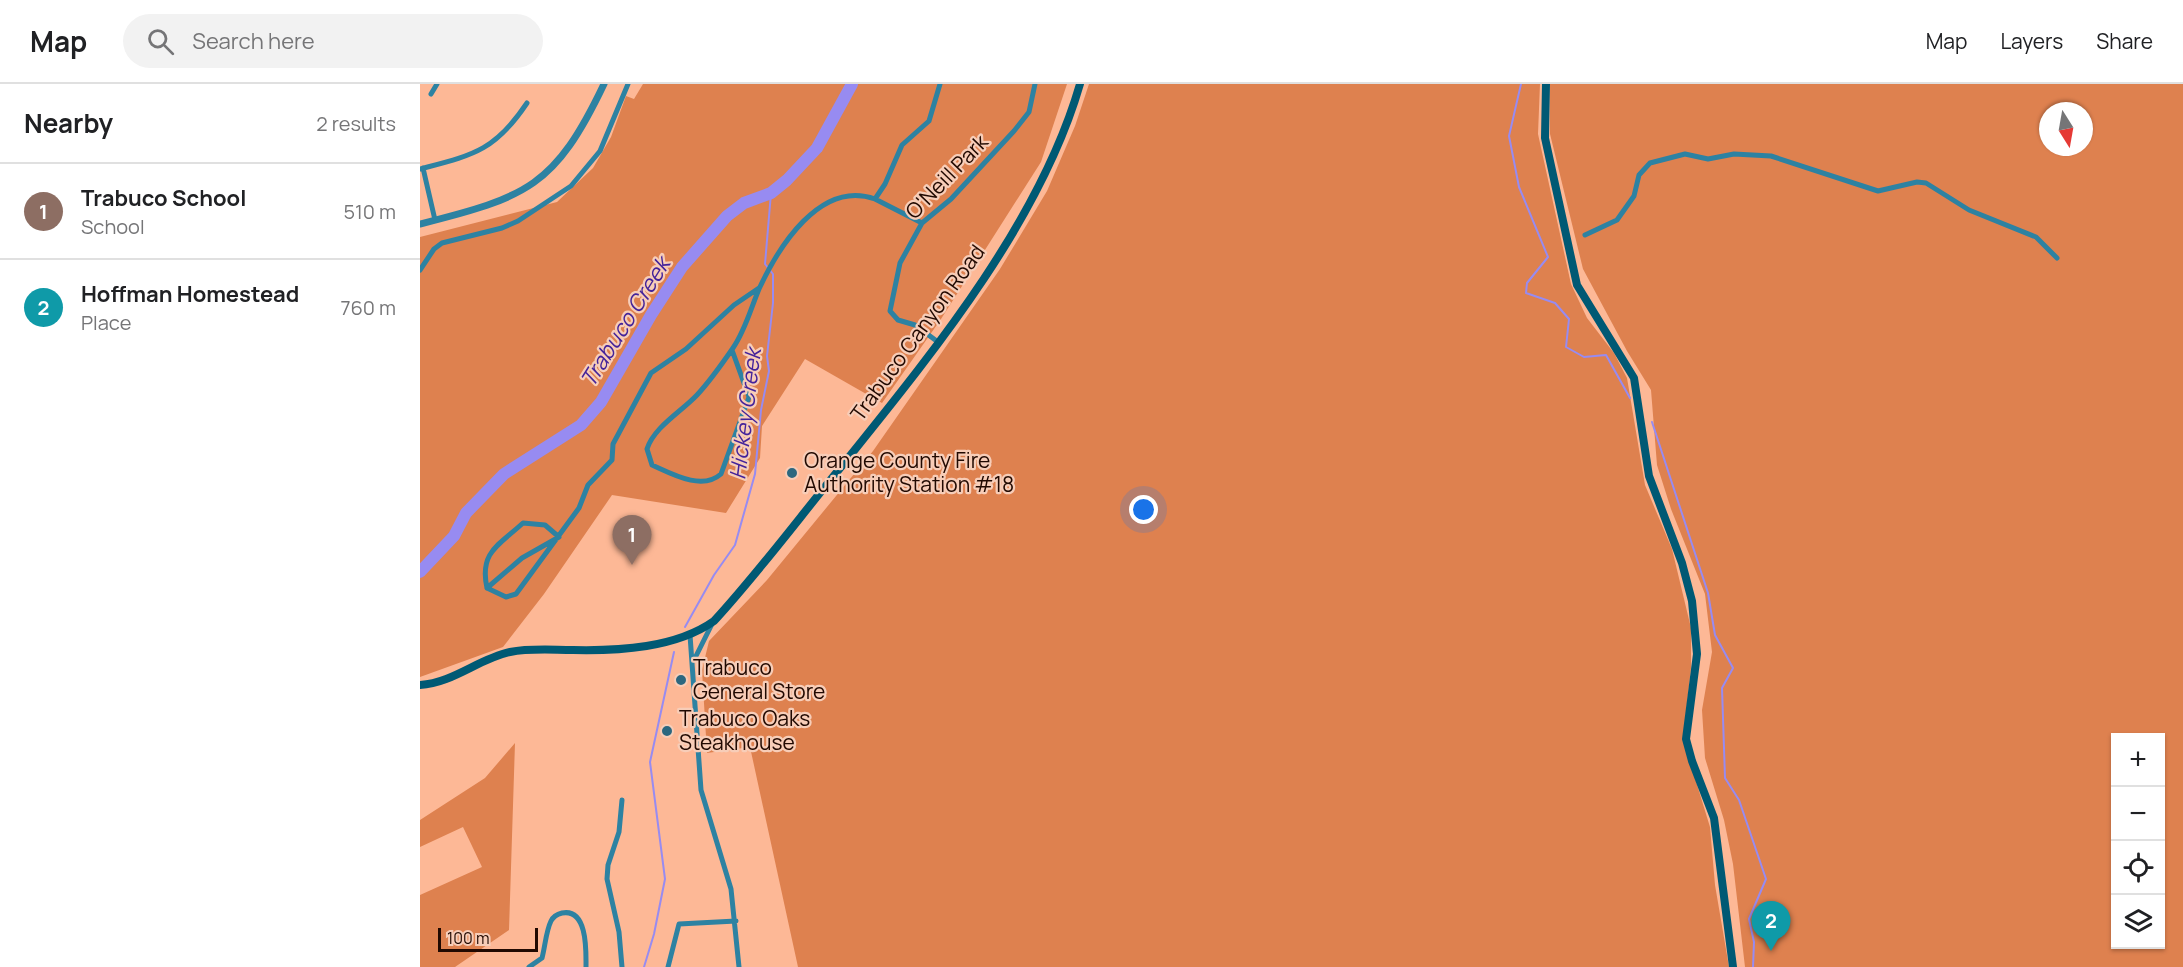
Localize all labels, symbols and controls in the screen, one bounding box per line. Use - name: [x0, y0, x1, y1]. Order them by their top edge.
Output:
- search box: [123, 14, 543, 68]
- text: Map: [30, 22, 87, 60]
- icon: search: [144, 25, 177, 58]
- text: Search here: [192, 26, 315, 56]
- text: Map: [1926, 27, 1967, 55]
- text: Layers: [2000, 27, 2063, 55]
- text: Share: [2096, 27, 2153, 55]
- north arrow: [2039, 102, 2093, 156]
- text: Nearby: [24, 105, 113, 141]
- text: 2 results: [316, 110, 396, 137]
- street label: O'Neill Park: [899, 128, 994, 225]
- text: Trabuco School: [81, 183, 246, 213]
- text: 1: [39, 198, 48, 225]
- text: 510 m: [343, 198, 396, 225]
- text: School: [81, 213, 145, 240]
- street label: Trabuco Canyon Road: [844, 239, 991, 426]
- water label: Trabuco Creek: [573, 249, 678, 392]
- text: Hoffman Homestead: [81, 279, 299, 309]
- text: 2: [38, 294, 49, 321]
- text: 760 m: [340, 294, 396, 321]
- text: Place: [81, 309, 131, 336]
- water label: Hickey Creek: [722, 344, 768, 481]
- place label: Orange County Fire Authority Station #18: [804, 446, 1014, 498]
- marker: Orange County Fire Authority Station #18: [785, 466, 799, 480]
- your location: [1129, 495, 1158, 524]
- pin: 1: [612, 516, 652, 565]
- place label: Trabuco General Store: [693, 653, 825, 705]
- marker: Trabuco General Store: [674, 673, 688, 687]
- place label: Trabuco Oaks Steakhouse: [679, 704, 810, 756]
- marker: Trabuco Oaks Steakhouse: [660, 724, 674, 738]
- map controls: [2111, 733, 2165, 949]
- button: +: [2111, 733, 2165, 787]
- button: −: [2111, 787, 2165, 841]
- button: locate: [2111, 841, 2165, 895]
- button: layers: [2111, 895, 2165, 949]
- pin: 2: [1752, 902, 1790, 951]
- scale bar: [438, 925, 538, 952]
- text: 100 m: [447, 927, 490, 949]

